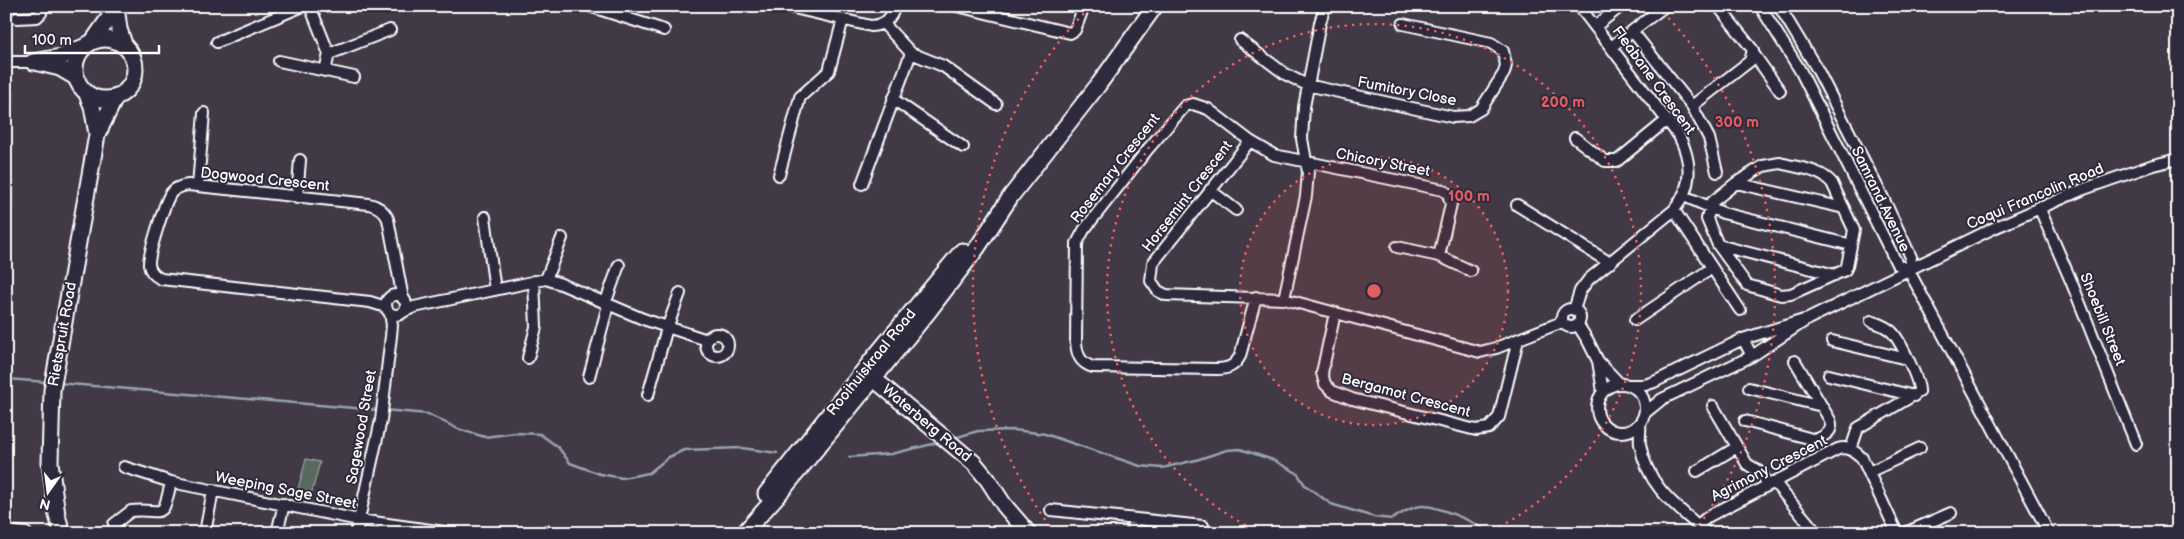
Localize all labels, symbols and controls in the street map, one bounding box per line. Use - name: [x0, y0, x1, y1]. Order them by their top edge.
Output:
- scale bar: [25, 22, 159, 54]
- street label: Fleabane Crescent: [1608, 22, 1700, 139]
- text: 100 m: [32, 31, 72, 50]
- street label: Fumitory Close: [1356, 73, 1458, 110]
- text: 200 m: [1541, 93, 1585, 112]
- street label: Rosemary Crescent: [1067, 109, 1165, 227]
- text: 300 m: [1715, 113, 1759, 132]
- street label: Horsemint Crescent: [1138, 136, 1237, 256]
- street label: Samrand Avenue: [1847, 143, 1914, 255]
- street label: Chicory Street: [1334, 144, 1432, 181]
- street label: Coqui Francolin Road: [1964, 159, 2107, 234]
- street label: Dogwood Crescent: [200, 163, 331, 196]
- text: 100 m: [1448, 187, 1490, 206]
- street label: Shoebill Street: [2075, 270, 2130, 369]
- street label: Rietspruit Road: [44, 280, 81, 388]
- centre of rings: [1365, 282, 1383, 300]
- street label: Rooihuiskraal Road: [823, 305, 920, 420]
- street label: Sagewood Street: [342, 368, 381, 486]
- street label: Bergamot Crescent: [1339, 369, 1473, 422]
- street label: Waterberg Road: [878, 380, 975, 466]
- street label: Agrimony Crescent: [1708, 431, 1831, 506]
- north arrow: [22, 466, 72, 516]
- street label: Weeping Sage Street: [214, 467, 359, 514]
- text: N: [38, 495, 52, 514]

